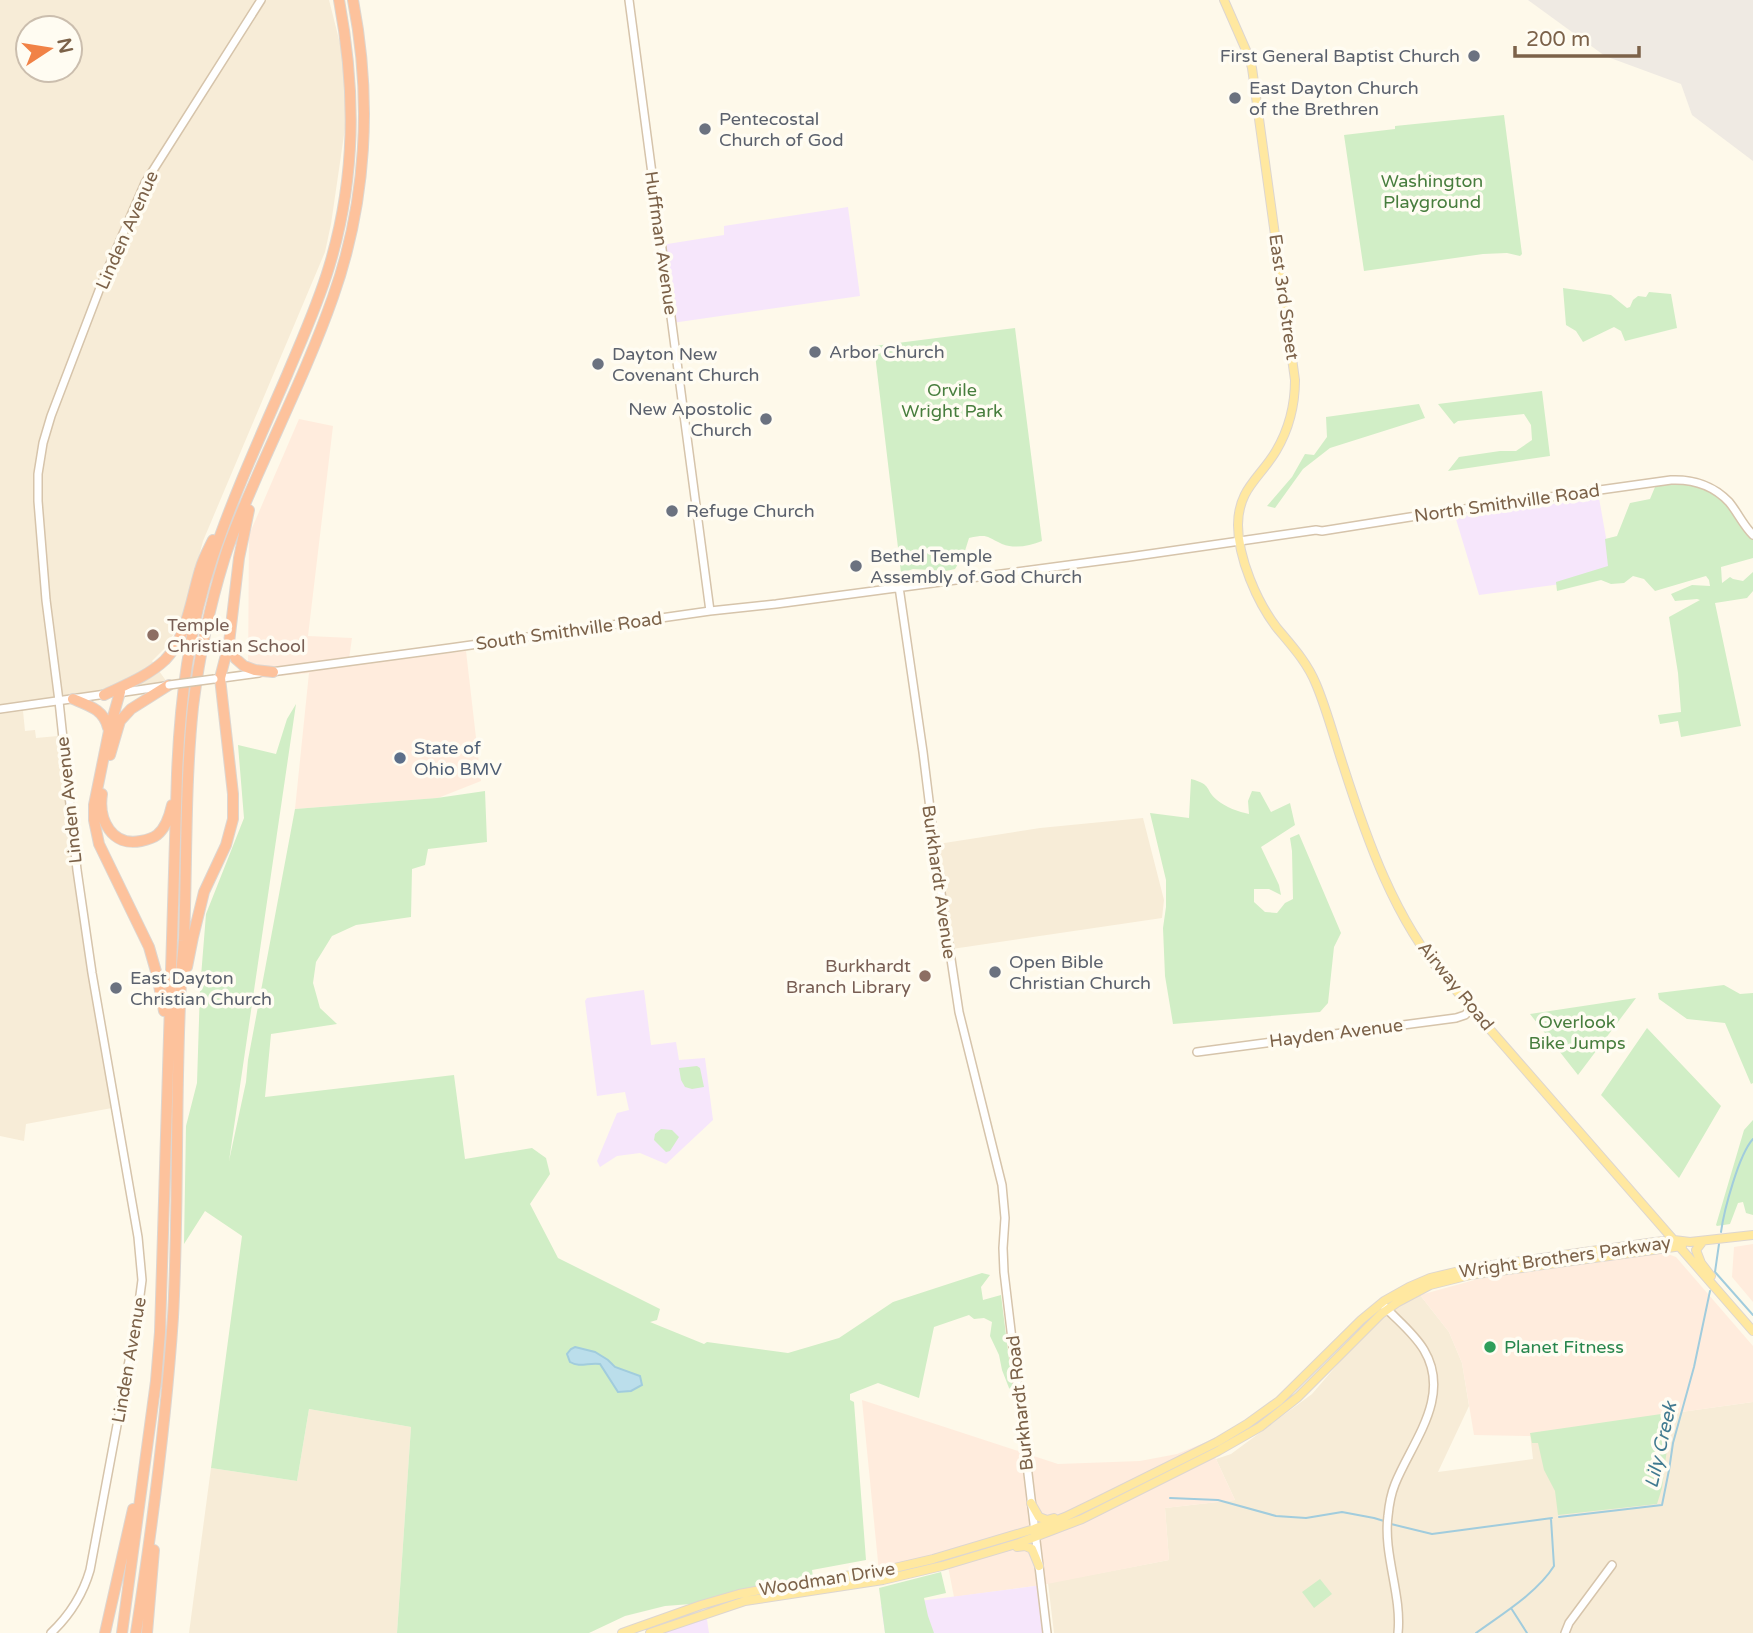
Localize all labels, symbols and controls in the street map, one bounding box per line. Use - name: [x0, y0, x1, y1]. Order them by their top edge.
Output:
- north arrow: [14, 14, 84, 84]
- scale bar: [1515, 14, 1639, 58]
- text: 200 m: [1526, 27, 1590, 52]
- text: N: [52, 36, 77, 55]
- place label: First General Baptist Church: [1220, 45, 1460, 67]
- marker: First General Baptist Church: [1466, 48, 1482, 64]
- place label: East Dayton Church of the Brethren: [1249, 77, 1419, 120]
- marker: East Dayton Church of the Brethren: [1227, 90, 1243, 106]
- place label: Pentecostal Church of God: [719, 108, 844, 151]
- marker: Pentecostal Church of God: [697, 121, 713, 137]
- street label: Linden Avenue: [91, 167, 163, 293]
- street label: Huffman Avenue: [640, 170, 682, 316]
- park label: Washington Playground: [1381, 170, 1483, 213]
- street label: East 3rd Street: [1264, 233, 1304, 362]
- place label: Arbor Church: [829, 341, 945, 363]
- place label: Dayton New Covenant Church: [612, 343, 760, 386]
- marker: Arbor Church: [807, 344, 823, 360]
- marker: Dayton New Covenant Church: [590, 356, 606, 372]
- park label: Orvile Wright Park: [901, 379, 1003, 422]
- place label: New Apostolic Church: [628, 398, 752, 441]
- marker: New Apostolic Church: [758, 411, 774, 427]
- street label: North Smithville Road: [1413, 479, 1601, 527]
- place label: Refuge Church: [686, 500, 815, 522]
- marker: Refuge Church: [664, 503, 680, 519]
- place label: Bethel Temple Assembly of God Church: [870, 545, 1082, 588]
- marker: Bethel Temple Assembly of God Church: [848, 558, 864, 574]
- street label: South Smithville Road: [474, 607, 664, 655]
- place label: Temple Christian School: [167, 614, 306, 657]
- marker: Temple Christian School: [145, 627, 161, 643]
- street label: Linden Avenue: [51, 735, 87, 865]
- place label: State of Ohio BMV: [414, 737, 502, 780]
- marker: State of Ohio BMV: [392, 750, 408, 766]
- street label: Burkhardt Avenue: [917, 804, 961, 960]
- street label: Airway Road: [1413, 937, 1499, 1035]
- place label: Open Bible Christian Church: [1009, 951, 1151, 994]
- place label: Burkhardt Branch Library: [786, 955, 911, 998]
- marker: Open Bible Christian Church: [987, 964, 1003, 980]
- place label: East Dayton Christian Church: [130, 967, 272, 1010]
- marker: Burkhardt Branch Library: [917, 968, 933, 984]
- marker: East Dayton Christian Church: [108, 980, 124, 996]
- park label: Overlook Bike Jumps: [1528, 1011, 1626, 1054]
- street label: Hayden Avenue: [1268, 1014, 1404, 1052]
- street label: Wright Brothers Parkway: [1458, 1231, 1673, 1283]
- street label: Linden Avenue: [107, 1295, 151, 1425]
- street label: Burkhardt Road: [1002, 1334, 1038, 1472]
- place label: Planet Fitness: [1504, 1336, 1624, 1358]
- marker: Planet Fitness: [1482, 1339, 1498, 1355]
- water label: Lily Creek: [1640, 1398, 1682, 1490]
- street label: Woodman Drive: [757, 1557, 897, 1601]

